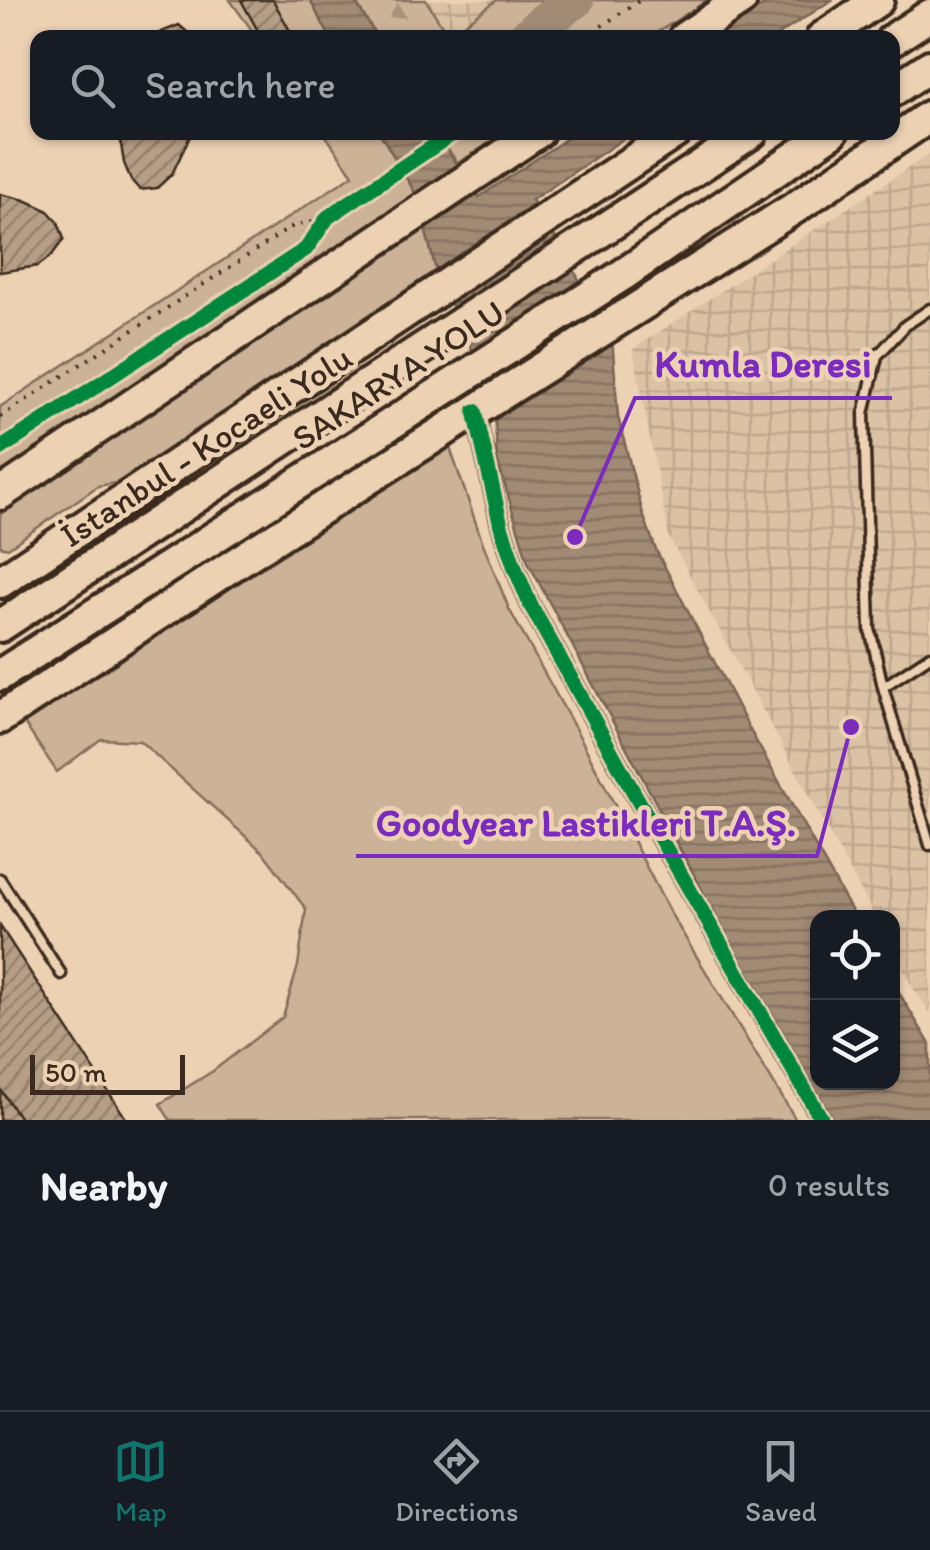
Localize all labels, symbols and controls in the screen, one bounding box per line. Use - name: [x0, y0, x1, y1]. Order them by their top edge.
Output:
- search box: [30, 30, 900, 140]
- icon: search: [65, 58, 120, 113]
- text: Search here: [145, 62, 336, 108]
- street label: SAKARYA YOLU: [284, 291, 512, 459]
- callout: Kumla Deresi: [635, 330, 892, 398]
- street label: İstanbul - Kocaeli Yolu: [52, 336, 360, 556]
- text: Kumla Deresi: [655, 341, 871, 387]
- callout: Goodyear Lastikleri T.A.Ş.: [356, 788, 817, 856]
- text: Goodyear Lastikleri T.A.Ş.: [376, 800, 796, 846]
- map controls: [810, 910, 900, 1090]
- button: locate: [810, 910, 900, 1000]
- button: layers: [810, 1000, 900, 1090]
- scale bar: [30, 1050, 185, 1094]
- text: 50 m: [45, 1055, 107, 1089]
- text: Nearby: [40, 1160, 167, 1211]
- text: 0 results: [768, 1166, 890, 1204]
- tab: Map: [113, 1434, 168, 1528]
- tab: Directions: [395, 1434, 518, 1528]
- tab: Saved: [745, 1434, 817, 1528]

